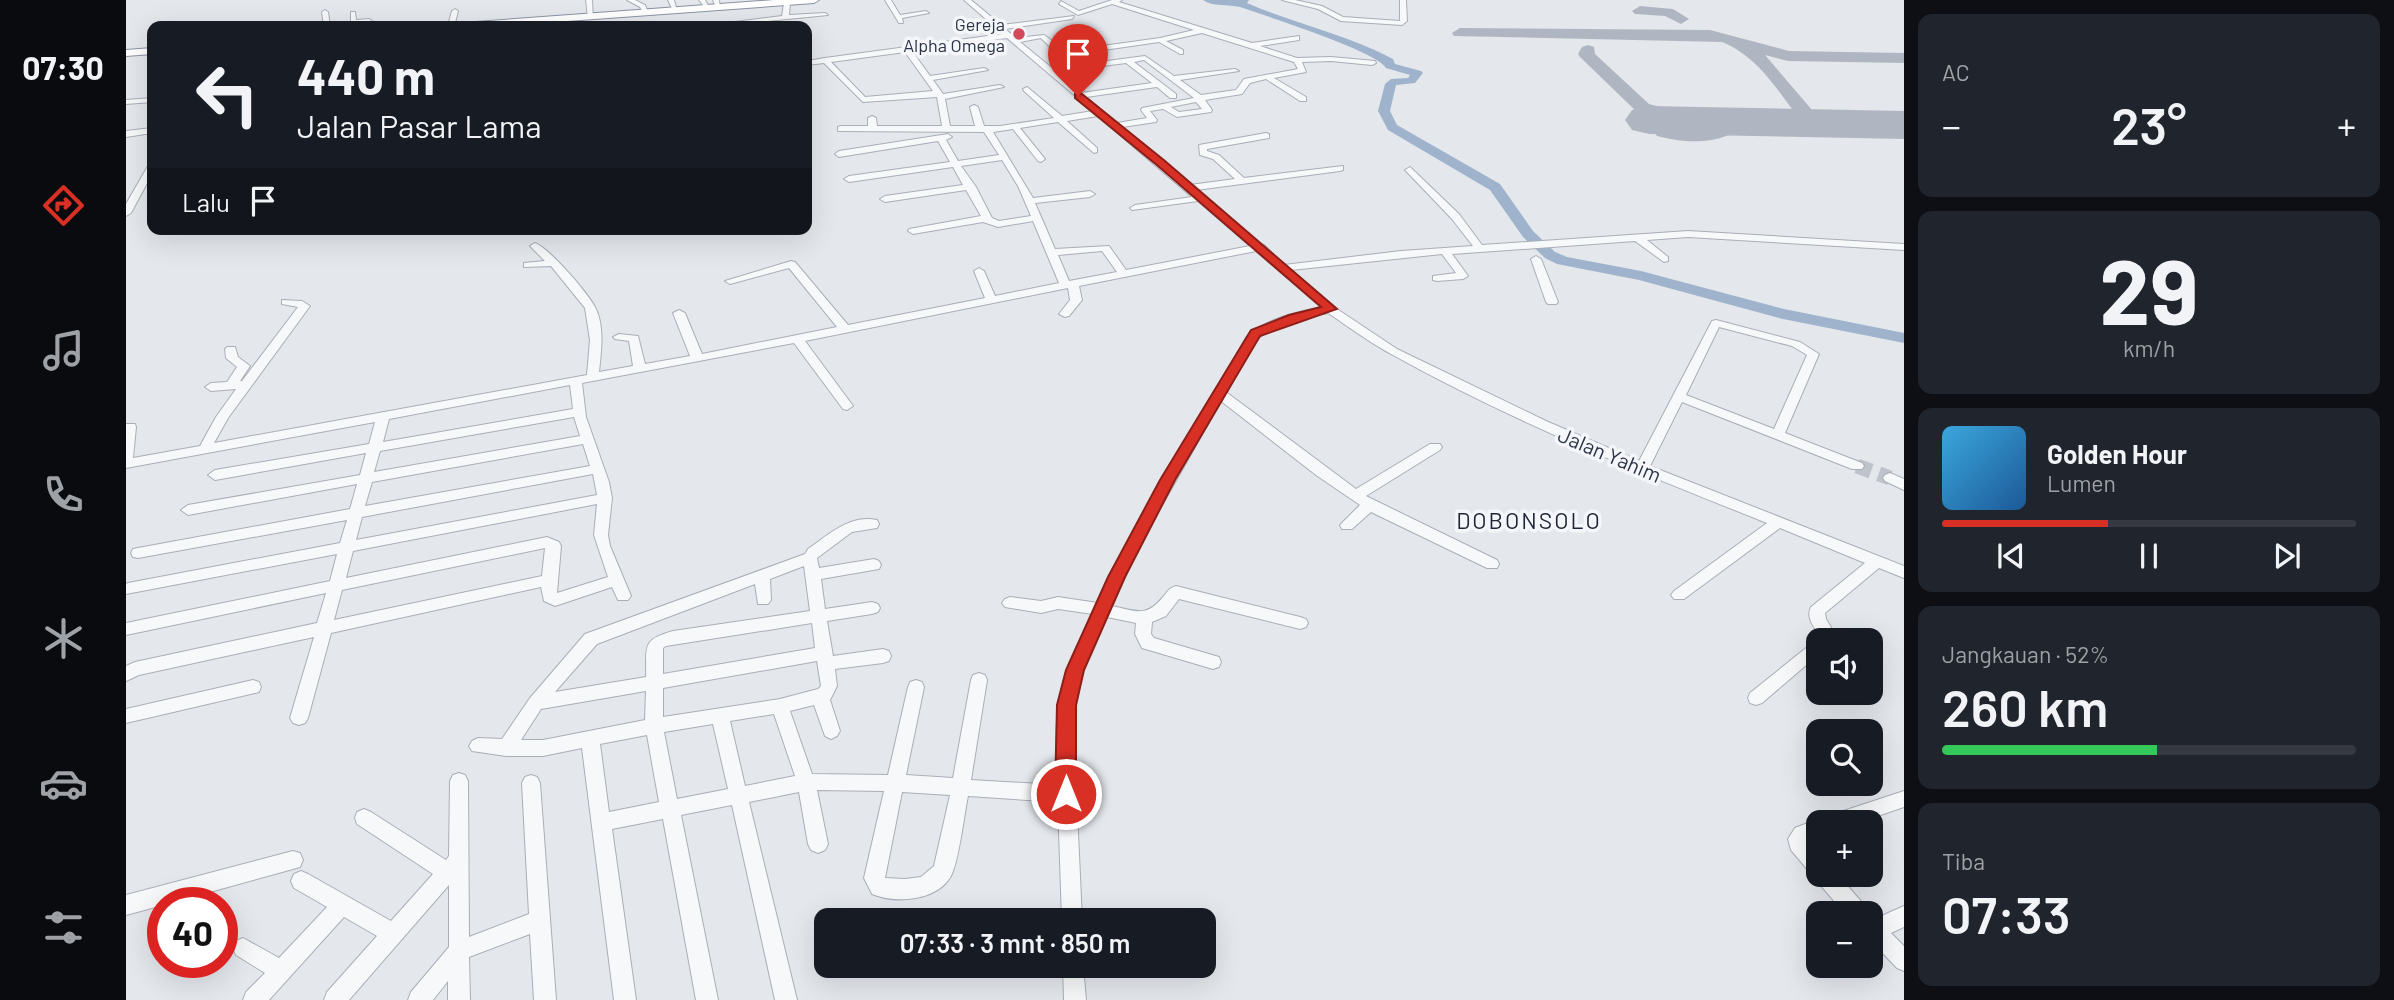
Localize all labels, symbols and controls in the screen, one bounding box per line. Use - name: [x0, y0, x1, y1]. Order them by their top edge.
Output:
- place label: Gereja Alpha Omega: [903, 13, 1005, 56]
- pin: [1048, 24, 1108, 96]
- marker: Gereja Alpha Omega: [1011, 26, 1027, 42]
- icon: arrive: [1059, 35, 1097, 73]
- text: 440 m: [297, 46, 435, 105]
- text: 07:30: [22, 48, 104, 86]
- icon: left: [182, 49, 273, 140]
- text: AC: [1942, 58, 1970, 86]
- text: 23°: [2111, 93, 2187, 155]
- text: −: [1942, 102, 1961, 148]
- text: +: [2337, 102, 2356, 148]
- text: Jalan Pasar Lama: [297, 106, 542, 144]
- icon: directions: [39, 181, 88, 230]
- icon: arrive: [244, 182, 282, 220]
- text: Lalu: [182, 186, 230, 217]
- text: 29: [2099, 234, 2199, 343]
- icon: music: [39, 326, 88, 375]
- text: km/h: [2123, 334, 2175, 362]
- street label: Jalan Yahim: [1555, 421, 1665, 487]
- text: Golden Hour: [2047, 438, 2187, 469]
- text: Lumen: [2047, 469, 2116, 497]
- icon: phone: [39, 470, 88, 519]
- district label: DOBONSOLO: [1456, 506, 1602, 534]
- icon: previous: [1992, 537, 2030, 575]
- icon: pause: [2130, 537, 2168, 575]
- icon: next: [2268, 537, 2306, 575]
- icon: climate: [39, 614, 88, 663]
- map controls: [1806, 628, 1883, 978]
- button: sound: [1806, 628, 1883, 705]
- text: Jangkauan · 52%: [1942, 640, 2109, 668]
- text: 260 km: [1942, 675, 2108, 737]
- button: search: [1806, 719, 1883, 796]
- position arrow: [1029, 757, 1103, 831]
- icon: car: [39, 759, 88, 808]
- button: +: [1806, 810, 1883, 887]
- text: Tiba: [1942, 847, 1985, 875]
- text: 07:33: [1942, 882, 2071, 944]
- speed limit sign: 40: [147, 887, 238, 978]
- button: −: [1806, 901, 1883, 978]
- icon: filters: [39, 903, 88, 952]
- text: 07:33 · 3 mnt · 850 m: [900, 927, 1130, 958]

